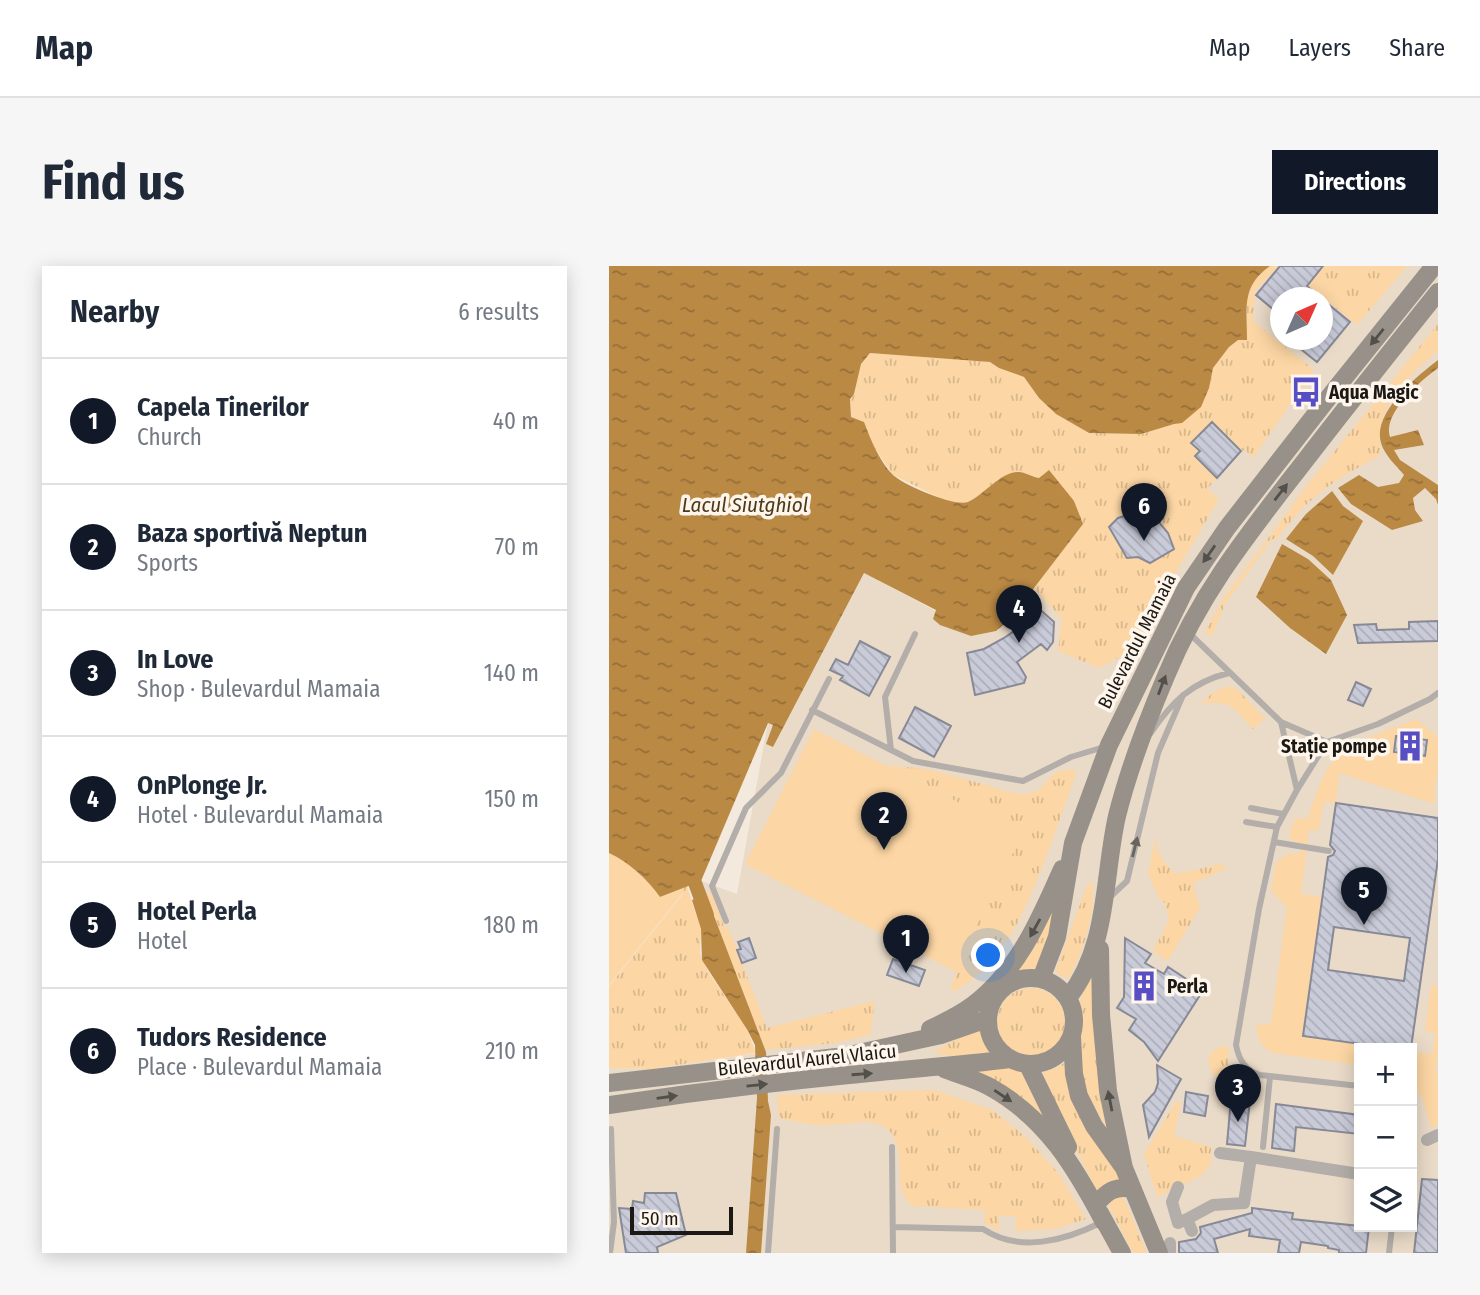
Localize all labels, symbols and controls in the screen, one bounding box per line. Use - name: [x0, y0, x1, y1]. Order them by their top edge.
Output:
- text: Map: [35, 28, 93, 68]
- text: Map: [1209, 34, 1251, 62]
- text: Layers: [1289, 34, 1351, 62]
- text: Share: [1389, 34, 1445, 62]
- button: Directions: [1272, 150, 1438, 214]
- text: Find us: [42, 153, 185, 212]
- north arrow: [1270, 287, 1333, 350]
- text: Nearby: [70, 294, 159, 330]
- text: 6 results: [458, 298, 539, 326]
- one-way arrow: [1370, 329, 1385, 346]
- bus stop icon: Aqua Magic: [1289, 375, 1323, 409]
- place label: Aqua Magic: [1328, 381, 1419, 404]
- text: Capela Tinerilor: [137, 392, 309, 423]
- text: 1: [88, 407, 98, 435]
- text: 40 m: [493, 407, 539, 435]
- text: Church: [137, 423, 202, 451]
- pin: 6: [1121, 483, 1167, 541]
- one-way arrow: [1273, 483, 1288, 501]
- water label: Lacul Siutghiol: [682, 492, 808, 518]
- text: Baza sportivă Neptun: [137, 518, 367, 549]
- text: 2: [88, 533, 98, 561]
- text: 70 m: [495, 533, 539, 561]
- one-way arrow: [1202, 545, 1216, 563]
- text: Sports: [137, 549, 198, 577]
- street label: Bulevardul Mamaia: [1093, 570, 1181, 712]
- pin: 4: [996, 585, 1042, 643]
- text: In Love: [137, 644, 213, 675]
- text: 3: [88, 659, 98, 687]
- text: 140 m: [484, 659, 539, 687]
- one-way arrow: [1157, 674, 1168, 695]
- text: Shop · Bulevardul Mamaia: [137, 675, 380, 703]
- building icon: Stație pompe: [1393, 729, 1427, 763]
- place label: Stație pompe: [1281, 735, 1387, 760]
- text: OnPlonge Jr.: [137, 770, 267, 801]
- text: 4: [87, 785, 99, 813]
- text: 150 m: [484, 785, 539, 813]
- pin: 2: [861, 792, 907, 850]
- text: Hotel · Bulevardul Mamaia: [137, 801, 383, 829]
- one-way arrow: [1130, 836, 1141, 858]
- pin: 5: [1341, 867, 1387, 925]
- text: Hotel Perla: [137, 896, 257, 927]
- text: 5: [87, 911, 99, 939]
- text: 180 m: [483, 911, 539, 939]
- pin: 1: [883, 915, 929, 973]
- one-way arrow: [1029, 918, 1041, 938]
- text: Hotel: [137, 927, 188, 955]
- your location: [971, 938, 1005, 972]
- building icon: Perla: [1127, 969, 1161, 1003]
- place label: Perla: [1167, 975, 1208, 998]
- text: Tudors Residence: [137, 1022, 327, 1053]
- text: 6: [87, 1037, 99, 1065]
- text: 210 m: [485, 1037, 539, 1065]
- street label: Bulevardul Aurel Vlaicu: [717, 1039, 897, 1081]
- map controls: [1354, 1043, 1417, 1232]
- button: +: [1354, 1043, 1417, 1106]
- text: Place · Bulevardul Mamaia: [137, 1053, 382, 1081]
- pin: 3: [1215, 1064, 1261, 1122]
- one-way arrow: [852, 1068, 874, 1079]
- one-way arrow: [747, 1080, 769, 1091]
- one-way arrow: [993, 1089, 1013, 1102]
- one-way arrow: [1104, 1090, 1115, 1112]
- one-way arrow: [656, 1091, 678, 1102]
- button: −: [1354, 1106, 1417, 1169]
- button: layers: [1354, 1169, 1417, 1232]
- scale bar: [630, 1204, 733, 1236]
- text: 50 m: [641, 1207, 679, 1230]

